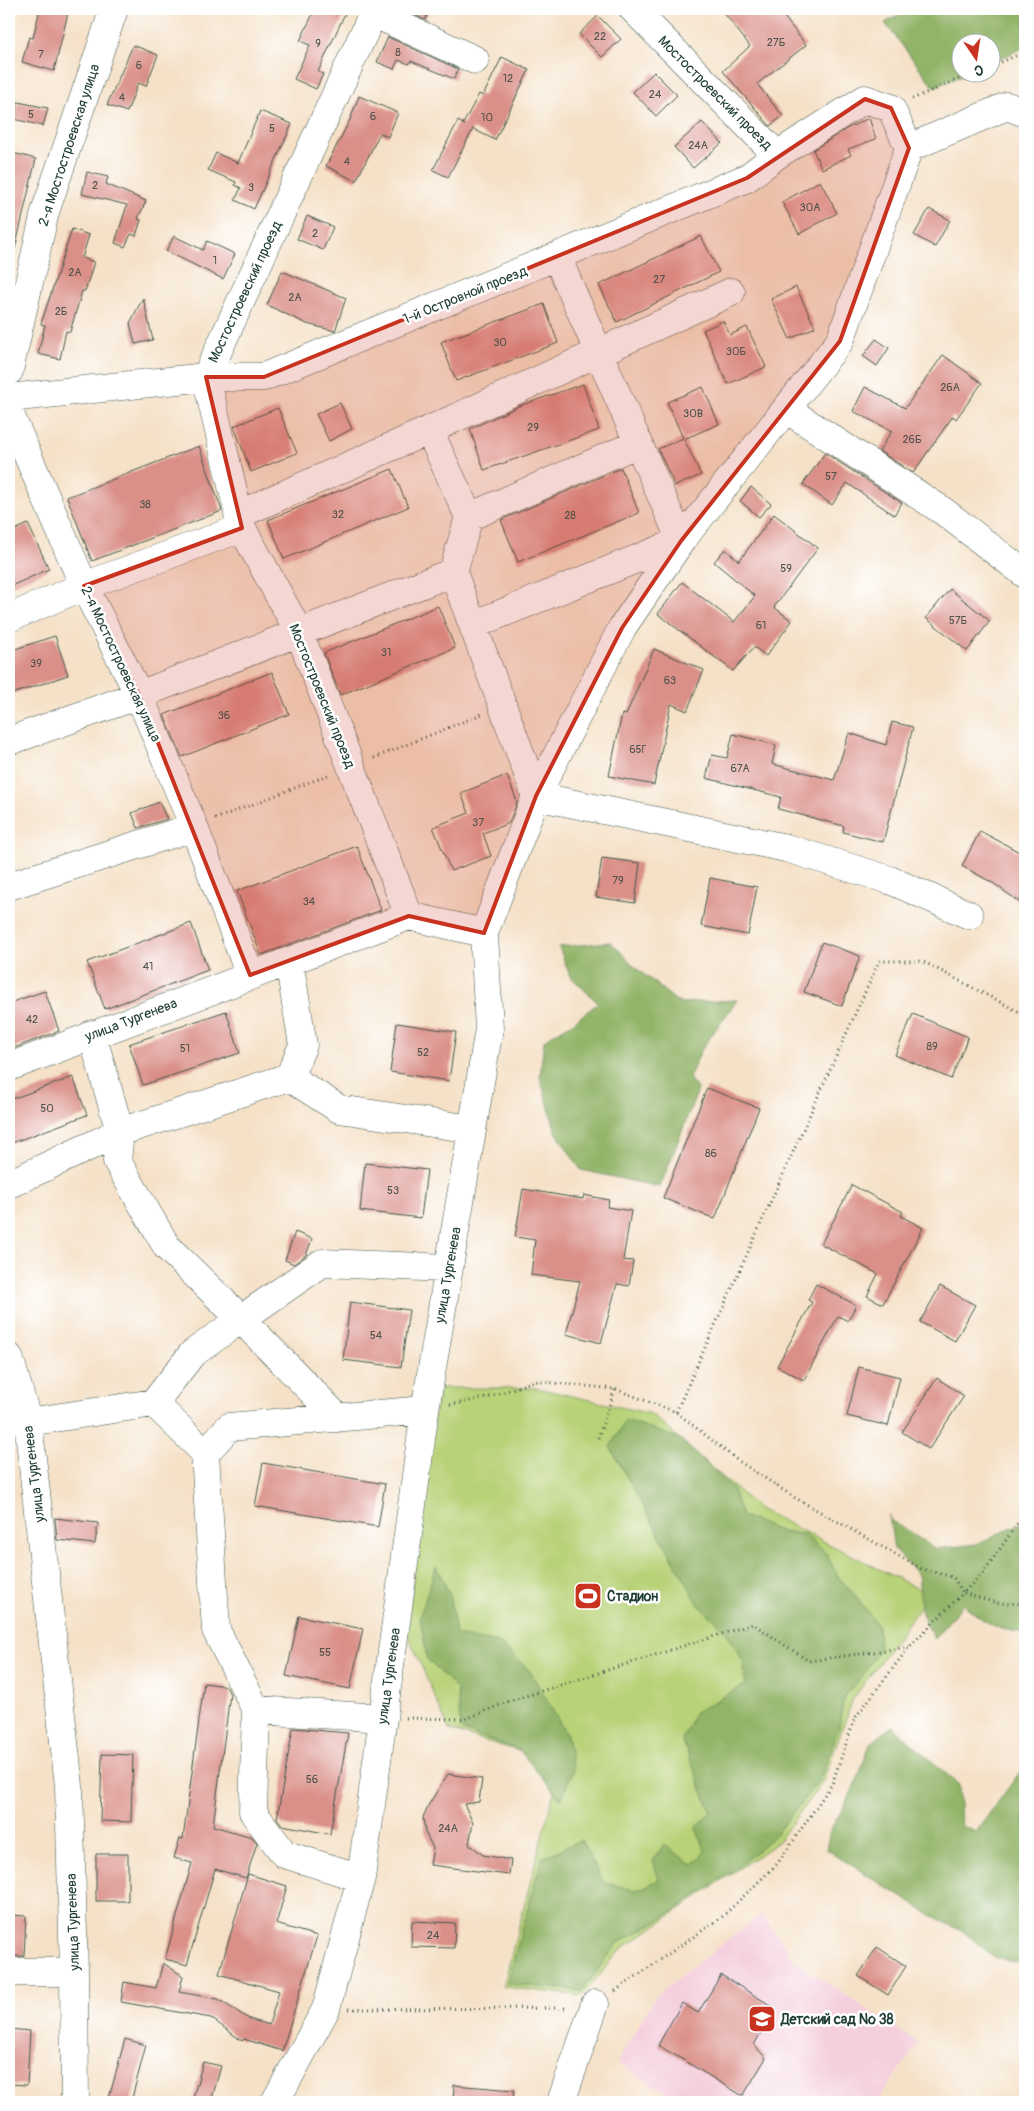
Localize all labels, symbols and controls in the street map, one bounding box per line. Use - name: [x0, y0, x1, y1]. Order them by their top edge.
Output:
- house number: 22: [594, 30, 606, 43]
- street label: Мостостроевский проезд: [654, 32, 776, 154]
- north arrow: [952, 32, 1002, 82]
- house number: 27Б: [767, 36, 785, 49]
- house number: 9: [315, 37, 321, 50]
- house number: 8: [395, 46, 401, 59]
- house number: 7: [38, 48, 44, 61]
- house number: 6: [136, 59, 142, 72]
- text: С: [972, 61, 985, 80]
- street label: 2-я Мостостроевская улица: [35, 62, 103, 228]
- house number: 12: [503, 72, 513, 85]
- house number: 24: [649, 88, 662, 101]
- house number: 4: [119, 91, 126, 104]
- house number: 5: [28, 108, 34, 121]
- house number: 6: [370, 110, 376, 123]
- house number: 10: [481, 111, 493, 124]
- house number: 5: [269, 122, 275, 135]
- house number: 24А: [688, 139, 708, 152]
- house number: 4: [344, 155, 351, 168]
- house number: 2: [92, 178, 98, 192]
- house number: 3: [248, 181, 254, 194]
- house number: 30А: [800, 201, 820, 214]
- street label: Мостостроевский проезд: [205, 218, 286, 366]
- house number: 2: [312, 227, 318, 240]
- house number: 1: [213, 254, 217, 267]
- street label: 1-й Островной проезд: [400, 262, 530, 328]
- house number: 2А: [68, 266, 82, 279]
- house number: 27: [653, 273, 665, 286]
- house number: 2А: [288, 291, 302, 304]
- house number: 2Б: [55, 305, 67, 318]
- house number: 30: [493, 336, 507, 349]
- house number: 30Б: [726, 345, 746, 358]
- house number: 26А: [940, 381, 960, 394]
- house number: 30В: [683, 407, 703, 420]
- house number: 29: [527, 421, 539, 434]
- house number: 26Б: [902, 433, 922, 446]
- house number: 57: [825, 470, 837, 483]
- house number: 38: [139, 498, 151, 511]
- house number: 32: [332, 508, 344, 521]
- house number: 28: [564, 509, 576, 522]
- house number: 59: [780, 562, 792, 575]
- street label: 2-я Мостостроевская улица: [77, 584, 165, 744]
- house number: 57Б: [949, 614, 967, 627]
- house number: 61: [756, 619, 766, 632]
- street label: Мостостроевский проезд: [285, 621, 359, 771]
- house number: 31: [381, 646, 391, 659]
- house number: 39: [30, 657, 42, 670]
- house number: 63: [664, 674, 676, 687]
- house number: 36: [218, 709, 230, 722]
- house number: 65Г: [629, 743, 647, 756]
- house number: 67А: [730, 762, 750, 775]
- house number: 37: [472, 816, 484, 829]
- house number: 79: [612, 874, 624, 887]
- house number: 34: [303, 895, 316, 908]
- house number: 41: [143, 960, 153, 973]
- street label: улица Тургенева: [82, 995, 179, 1046]
- house number: 42: [26, 1013, 38, 1026]
- house number: 89: [926, 1040, 938, 1053]
- house number: 51: [180, 1042, 190, 1055]
- house number: 52: [417, 1046, 429, 1059]
- house number: 50: [40, 1102, 54, 1115]
- house number: 86: [705, 1147, 717, 1160]
- house number: 53: [387, 1184, 399, 1197]
- street label: улица Тургенева: [431, 1226, 465, 1325]
- house number: 54: [370, 1329, 383, 1342]
- street label: улица Тургенева: [20, 1425, 48, 1524]
- sports icon: Стадион: [573, 1581, 603, 1611]
- place label: Стадион: [607, 1588, 658, 1605]
- street label: улица Тургенева: [374, 1627, 404, 1726]
- house number: 55: [319, 1646, 331, 1659]
- house number: 56: [306, 1773, 318, 1786]
- house number: 24А: [438, 1822, 458, 1835]
- street label: улица Тургенева: [63, 1873, 83, 1972]
- house number: 24: [427, 1929, 440, 1942]
- school or university icon: Детский сад № 38: [747, 2004, 777, 2034]
- place label: Детский сад № 38: [780, 2011, 894, 2028]

